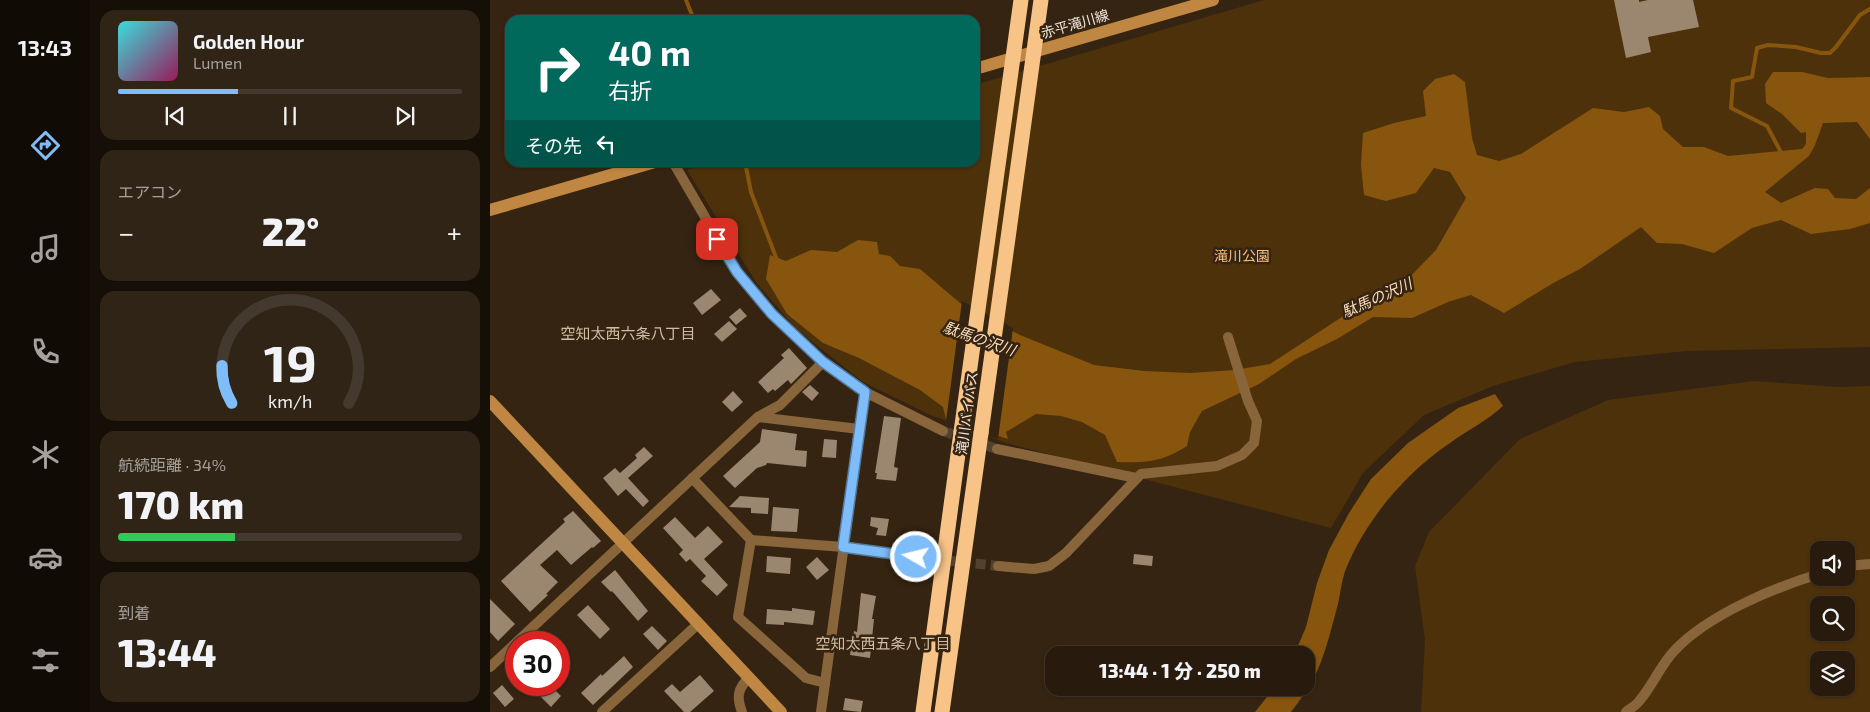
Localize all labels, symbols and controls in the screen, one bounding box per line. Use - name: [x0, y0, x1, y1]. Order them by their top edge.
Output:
- street label: 赤平滝川線: [1039, 6, 1111, 41]
- text: Golden Hour: [193, 30, 304, 53]
- text: 40 m: [608, 31, 691, 73]
- text: 13:43: [18, 34, 72, 60]
- icon: right: [525, 35, 590, 100]
- text: Lumen: [193, 53, 242, 72]
- text: 右折: [608, 77, 652, 103]
- icon: previous: [161, 102, 189, 130]
- icon: pause: [276, 102, 304, 130]
- icon: next: [391, 102, 419, 130]
- icon: directions: [28, 128, 63, 163]
- icon: left: [592, 130, 620, 158]
- text: その先: [525, 134, 582, 157]
- text: エアコン: [118, 182, 182, 201]
- text: 22°: [262, 208, 319, 254]
- text: −: [118, 215, 134, 249]
- text: +: [447, 215, 462, 249]
- pin: [696, 218, 738, 260]
- icon: arrive: [703, 225, 731, 253]
- icon: music: [28, 231, 63, 266]
- park label: 滝川公園: [1214, 247, 1270, 264]
- water label: 駄馬の沢川: [1339, 273, 1416, 321]
- water label: 駄馬の沢川: [941, 317, 1020, 359]
- district label: 空知太西六条八丁目: [560, 324, 696, 342]
- text: 19: [263, 330, 317, 392]
- icon: phone: [28, 334, 63, 369]
- street label: 滝川バイパス: [952, 370, 981, 456]
- text: km/h: [268, 390, 312, 412]
- icon: climate: [28, 437, 63, 472]
- text: 航続距離 · 34%: [118, 455, 226, 474]
- text: 170 km: [118, 481, 244, 527]
- position arrow: [889, 530, 941, 582]
- icon: car: [28, 540, 63, 575]
- map controls: [1810, 541, 1855, 696]
- button: sound: [1810, 541, 1855, 586]
- button: search: [1810, 596, 1855, 641]
- text: 到着: [118, 603, 150, 622]
- text: 13:44: [118, 629, 216, 675]
- speed limit sign: 30: [505, 631, 570, 696]
- district label: 空知太西五条八丁目: [815, 634, 951, 652]
- icon: filters: [28, 643, 63, 678]
- button: layers: [1810, 651, 1855, 696]
- text: 13:44 · 1 分 · 250 m: [1099, 659, 1261, 682]

